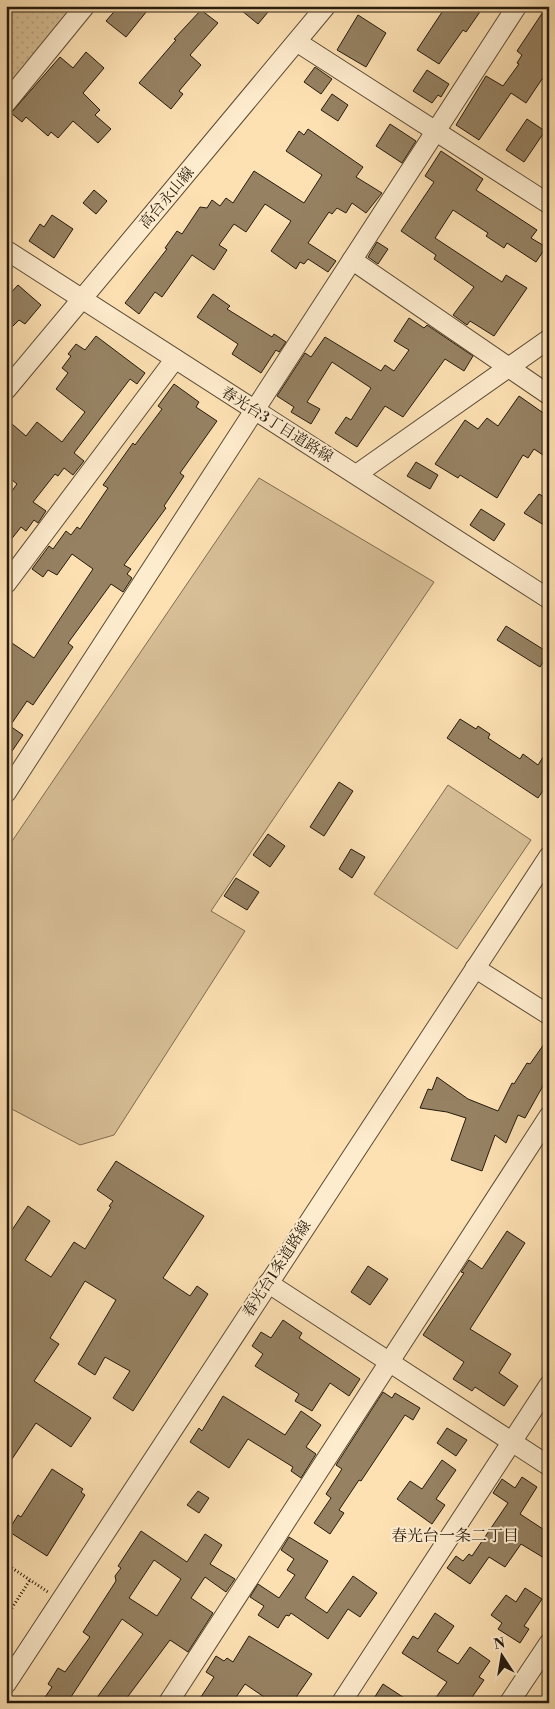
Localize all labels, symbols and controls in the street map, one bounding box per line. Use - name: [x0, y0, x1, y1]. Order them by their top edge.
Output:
- street label: 高台永山線: [136, 163, 198, 233]
- street label: 春光台3丁目道路線: [218, 383, 336, 467]
- street label: 春光台1条道路線: [239, 1217, 315, 1321]
- district label: 春光台一条二丁目: [391, 1526, 519, 1546]
- north arrow: [478, 1632, 528, 1682]
- text: N: [492, 1634, 507, 1654]

